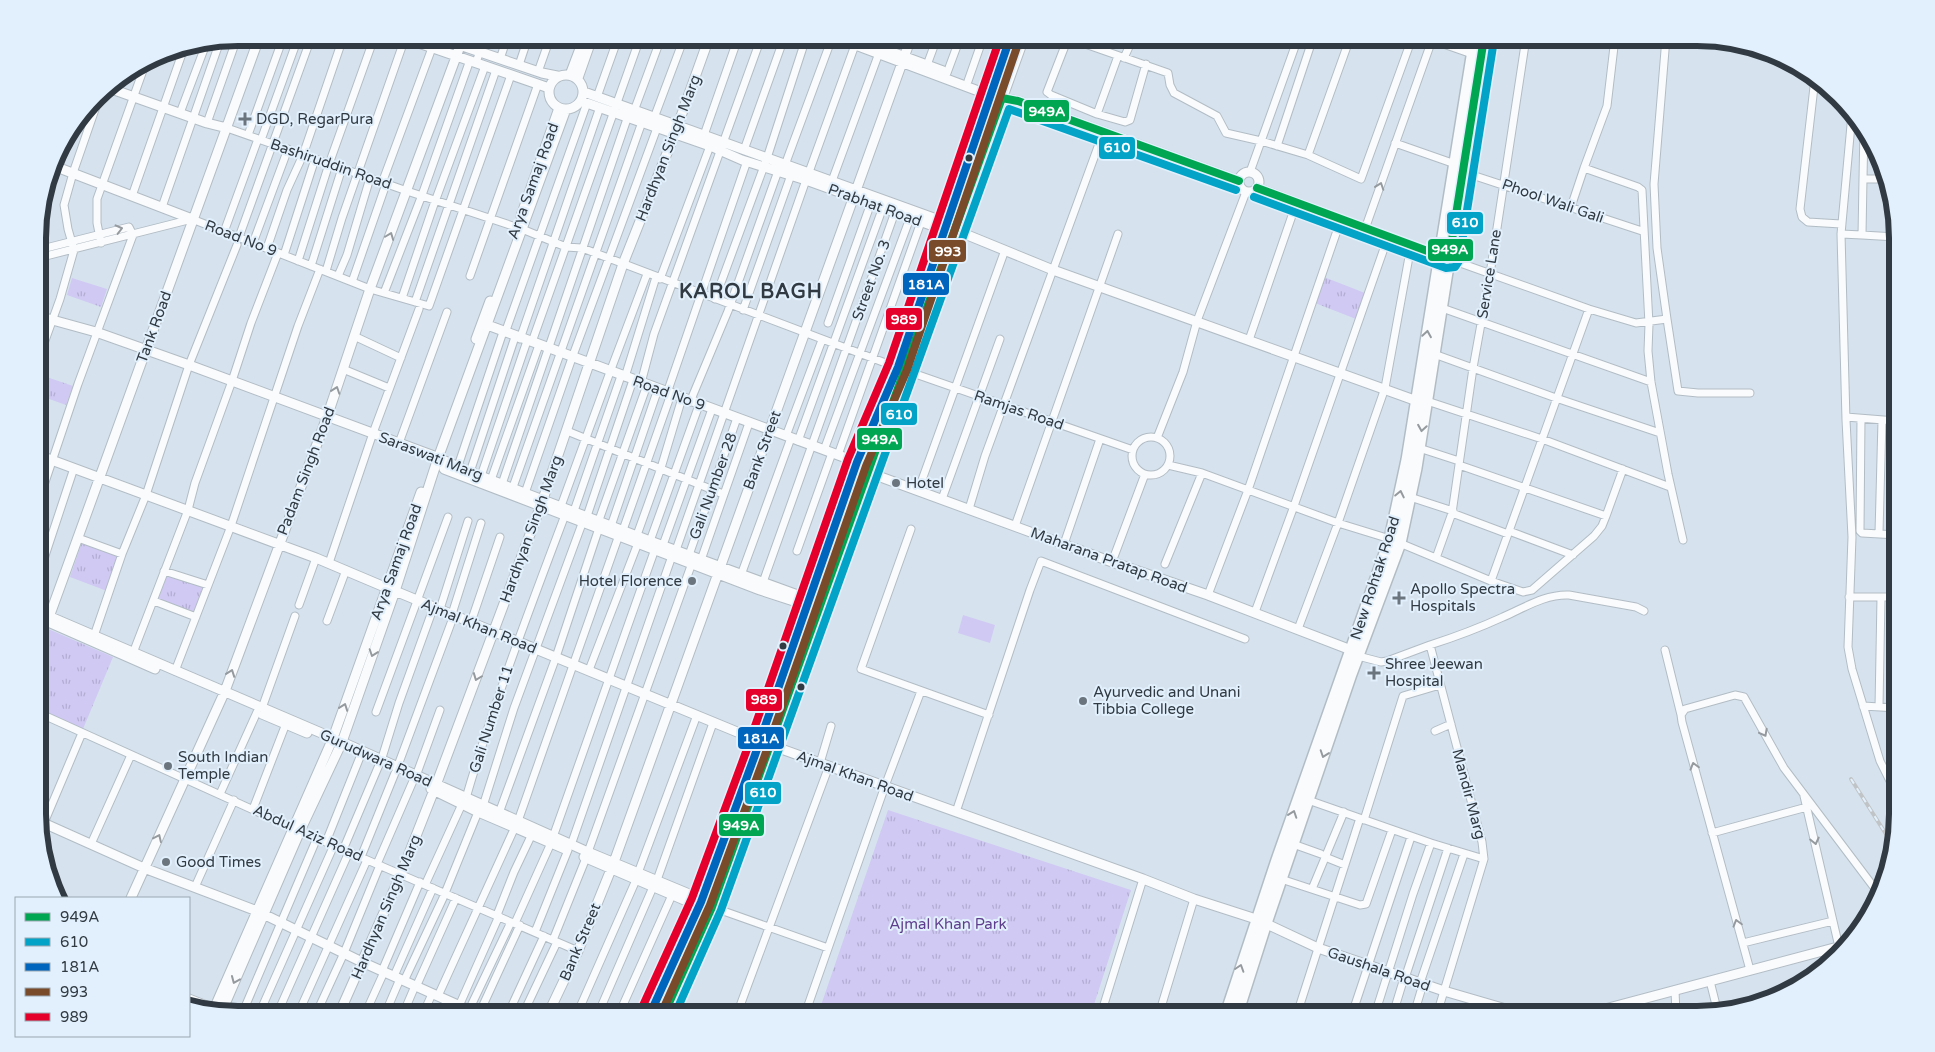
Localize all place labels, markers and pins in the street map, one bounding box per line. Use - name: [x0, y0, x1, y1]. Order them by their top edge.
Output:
- place label: DGD, RegarPura: [256, 110, 373, 128]
- marker: DGD, RegarPura: [238, 112, 252, 126]
- unlabelled marker: [964, 153, 974, 163]
- place label: Hotel: [906, 474, 944, 492]
- marker: Hotel: [890, 477, 902, 489]
- place label: Hotel Florence: [579, 572, 682, 590]
- marker: Hotel Florence: [686, 575, 698, 587]
- place label: Apollo Spectra Hospitals: [1410, 580, 1515, 615]
- marker: Apollo Spectra Hospitals: [1392, 591, 1406, 605]
- unlabelled marker: [778, 641, 788, 651]
- place label: Shree Jeewan Hospital: [1385, 655, 1483, 690]
- marker: Shree Jeewan Hospital: [1367, 666, 1381, 680]
- unlabelled marker: [796, 682, 806, 692]
- place label: Ayurvedic and Unani Tibbia College: [1093, 683, 1240, 718]
- marker: Ayurvedic and Unani Tibbia College: [1077, 695, 1089, 707]
- place label: South Indian Temple: [178, 748, 268, 783]
- marker: South Indian Temple: [162, 760, 174, 772]
- place label: Good Times: [176, 853, 261, 871]
- marker: Good Times: [160, 856, 172, 868]

